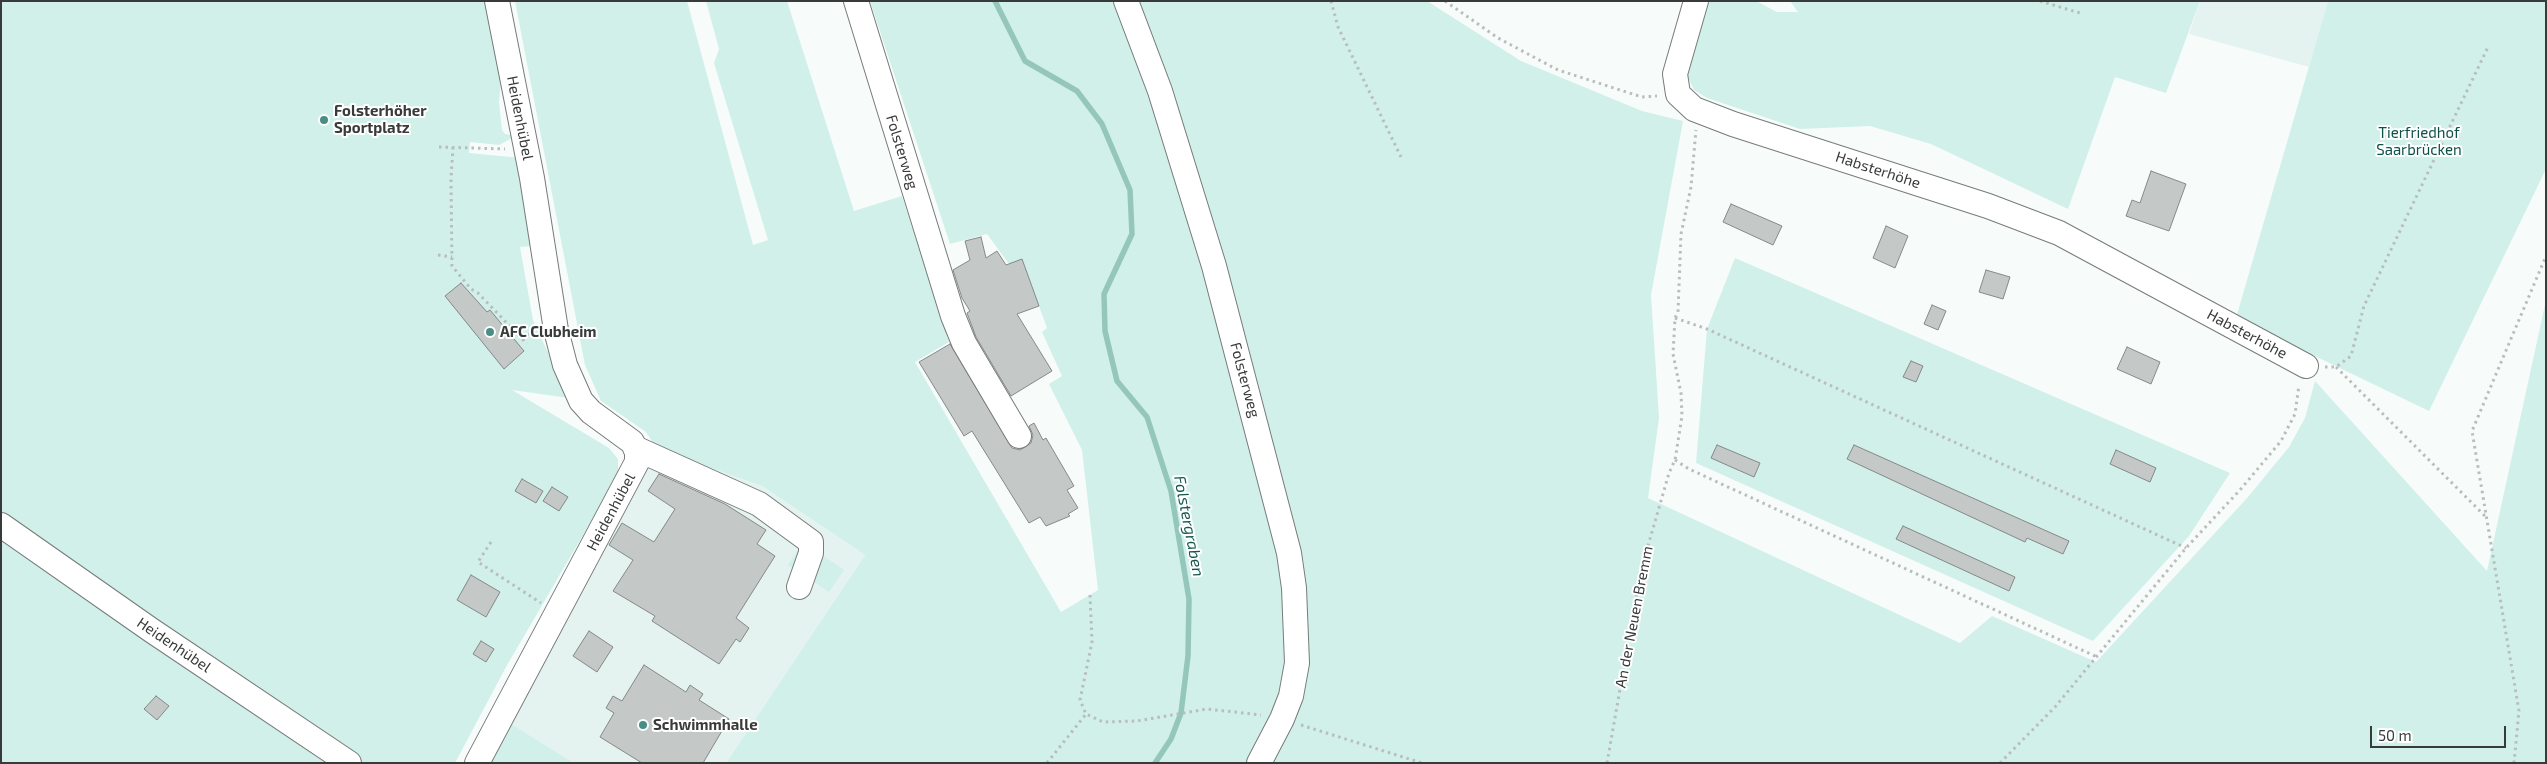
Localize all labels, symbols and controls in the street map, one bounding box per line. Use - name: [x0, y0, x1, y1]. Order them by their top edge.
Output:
- street label: Heidenhübel: [503, 74, 537, 162]
- place label: Folsterhöher Sportplatz: [334, 102, 427, 137]
- street label: Folsterweg: [882, 113, 922, 191]
- marker: Folsterhöher Sportplatz: [318, 114, 330, 126]
- park label: Tierfriedhof Saarbrücken: [2376, 124, 2462, 159]
- street label: Habsterhöhe: [1833, 148, 1923, 192]
- street label: Habsterhöhe: [2204, 305, 2290, 363]
- place label: AFC Clubheim: [500, 323, 597, 341]
- marker: AFC Clubheim: [484, 326, 496, 338]
- street label: Folsterweg: [1226, 340, 1264, 420]
- street label: Heidenhübel: [583, 470, 639, 554]
- water label: Folstergraben: [1170, 474, 1208, 578]
- street label: An der Neuen Bremm: [1611, 545, 1657, 689]
- street label: Heidenhübel: [134, 614, 214, 676]
- place label: Schwimmhalle: [653, 716, 758, 734]
- scale bar: [2372, 716, 2508, 748]
- marker: Schwimmhalle: [637, 719, 649, 731]
- text: 50 m: [2378, 726, 2412, 744]

